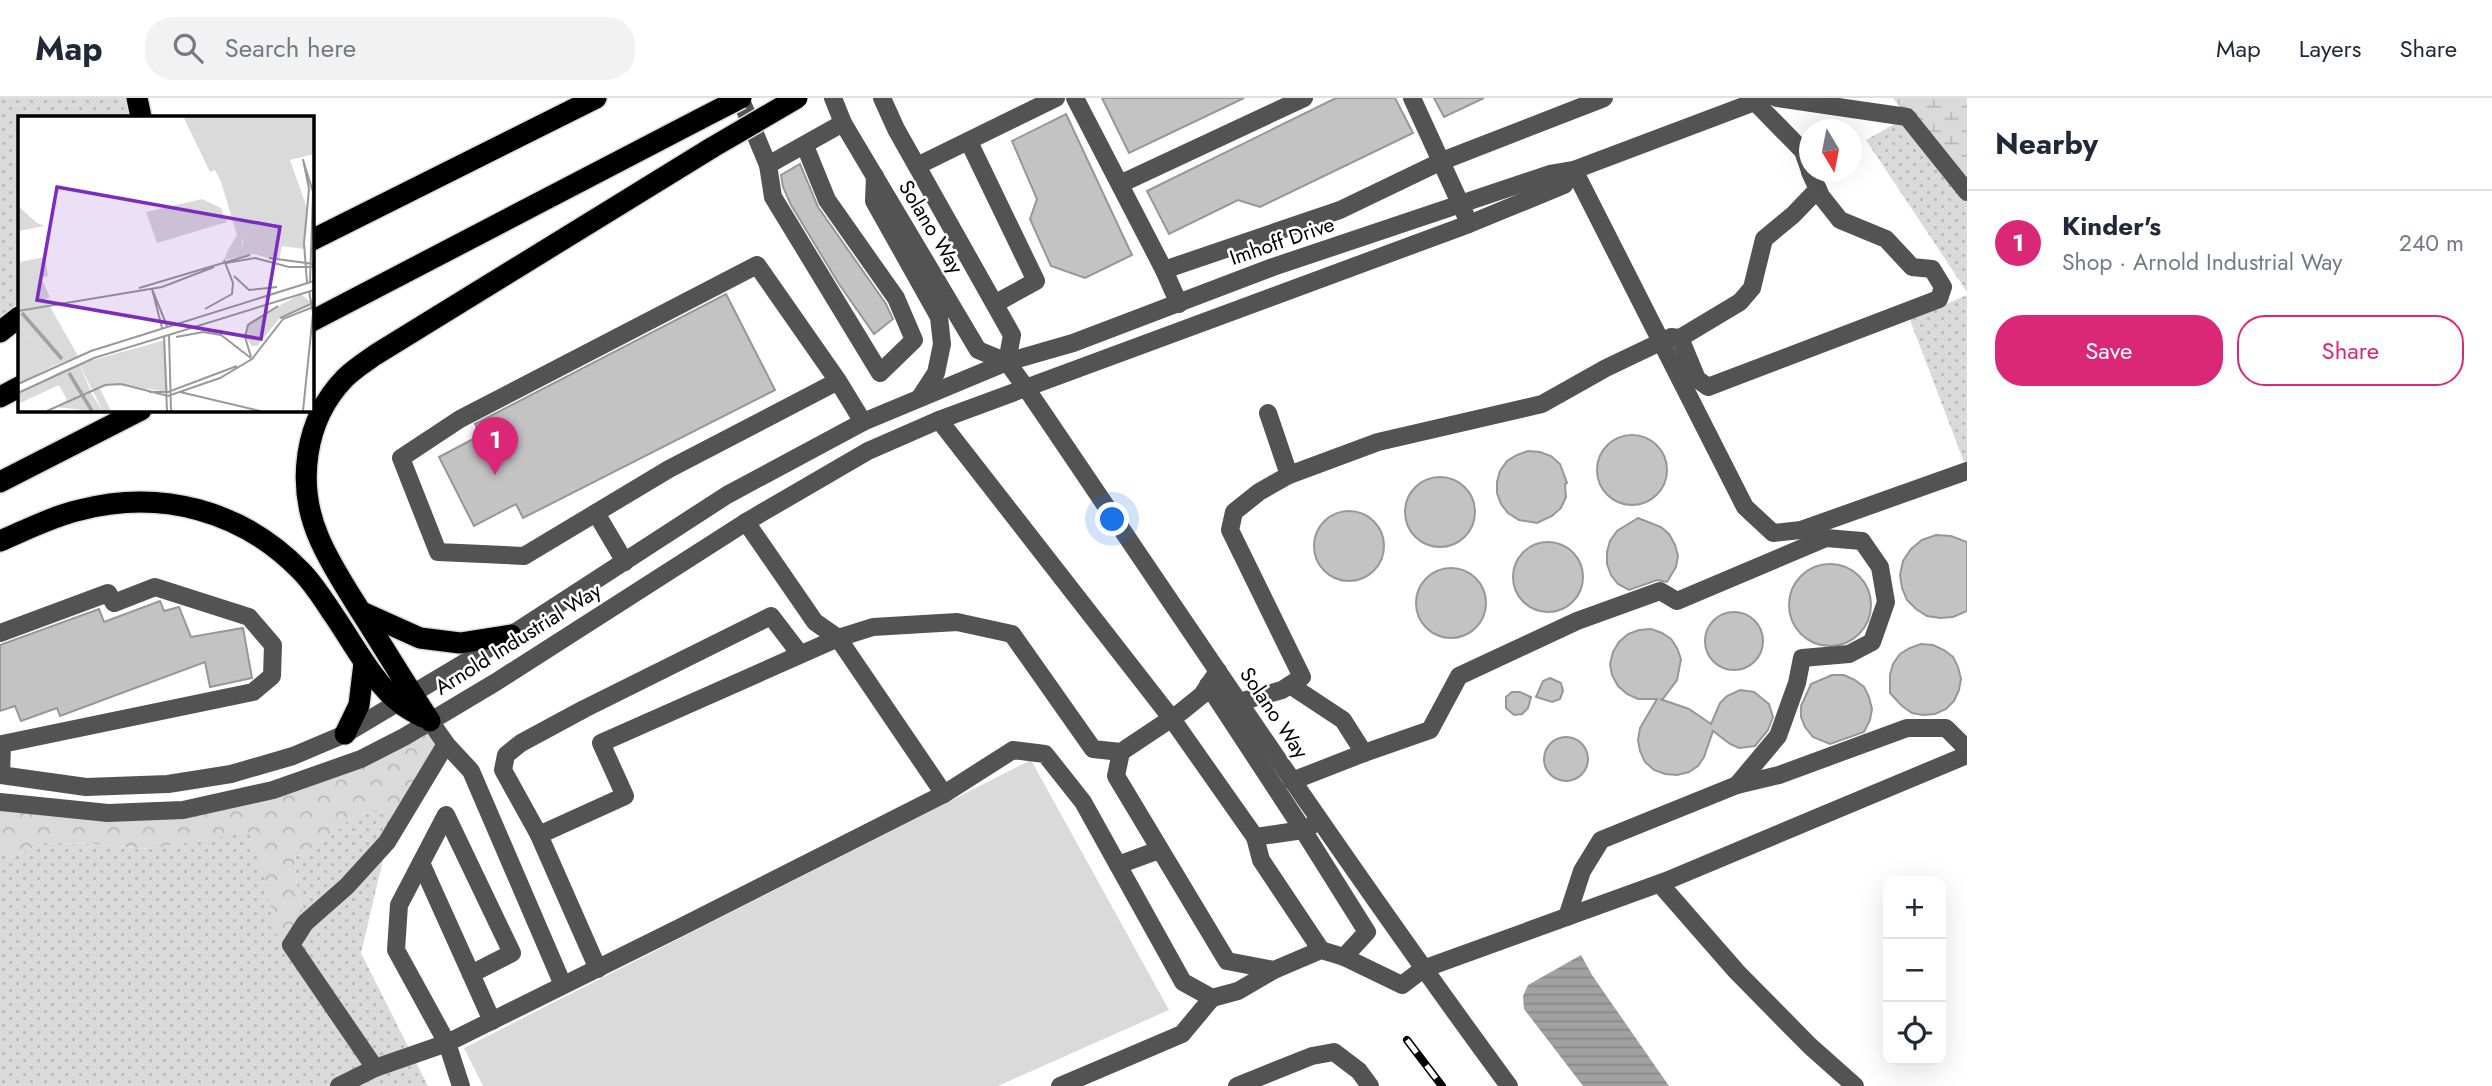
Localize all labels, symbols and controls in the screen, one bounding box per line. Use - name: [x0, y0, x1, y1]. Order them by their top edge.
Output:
- search box: [145, 17, 635, 80]
- text: Map: [35, 25, 103, 72]
- icon: search: [169, 29, 207, 67]
- text: Search here: [225, 29, 356, 67]
- text: Map: [2216, 31, 2261, 66]
- text: Layers: [2299, 31, 2361, 66]
- text: Share: [2399, 31, 2457, 66]
- inset map: [18, 116, 313, 411]
- north arrow: [1799, 119, 1862, 182]
- text: Nearby: [1995, 122, 2098, 165]
- street label: Solano Way: [891, 174, 971, 280]
- text: Kinder's: [2062, 207, 2161, 245]
- street label: Imhoff Drive: [1226, 209, 1339, 273]
- text: 1: [2012, 226, 2024, 260]
- text: 240 m: [2399, 226, 2464, 260]
- text: Shop · Arnold Industrial Way: [2062, 245, 2342, 279]
- button: Save: [1995, 315, 2223, 386]
- button: Share: [2237, 315, 2464, 386]
- pin: 1: [472, 417, 518, 475]
- your location: [1095, 502, 1129, 536]
- street label: Arnold Industrial Way: [429, 575, 608, 702]
- street label: Solano Way: [1232, 661, 1316, 765]
- map controls: [1883, 876, 1946, 1065]
- button: +: [1883, 876, 1946, 939]
- button: −: [1883, 939, 1946, 1002]
- button: locate: [1883, 1002, 1946, 1065]

